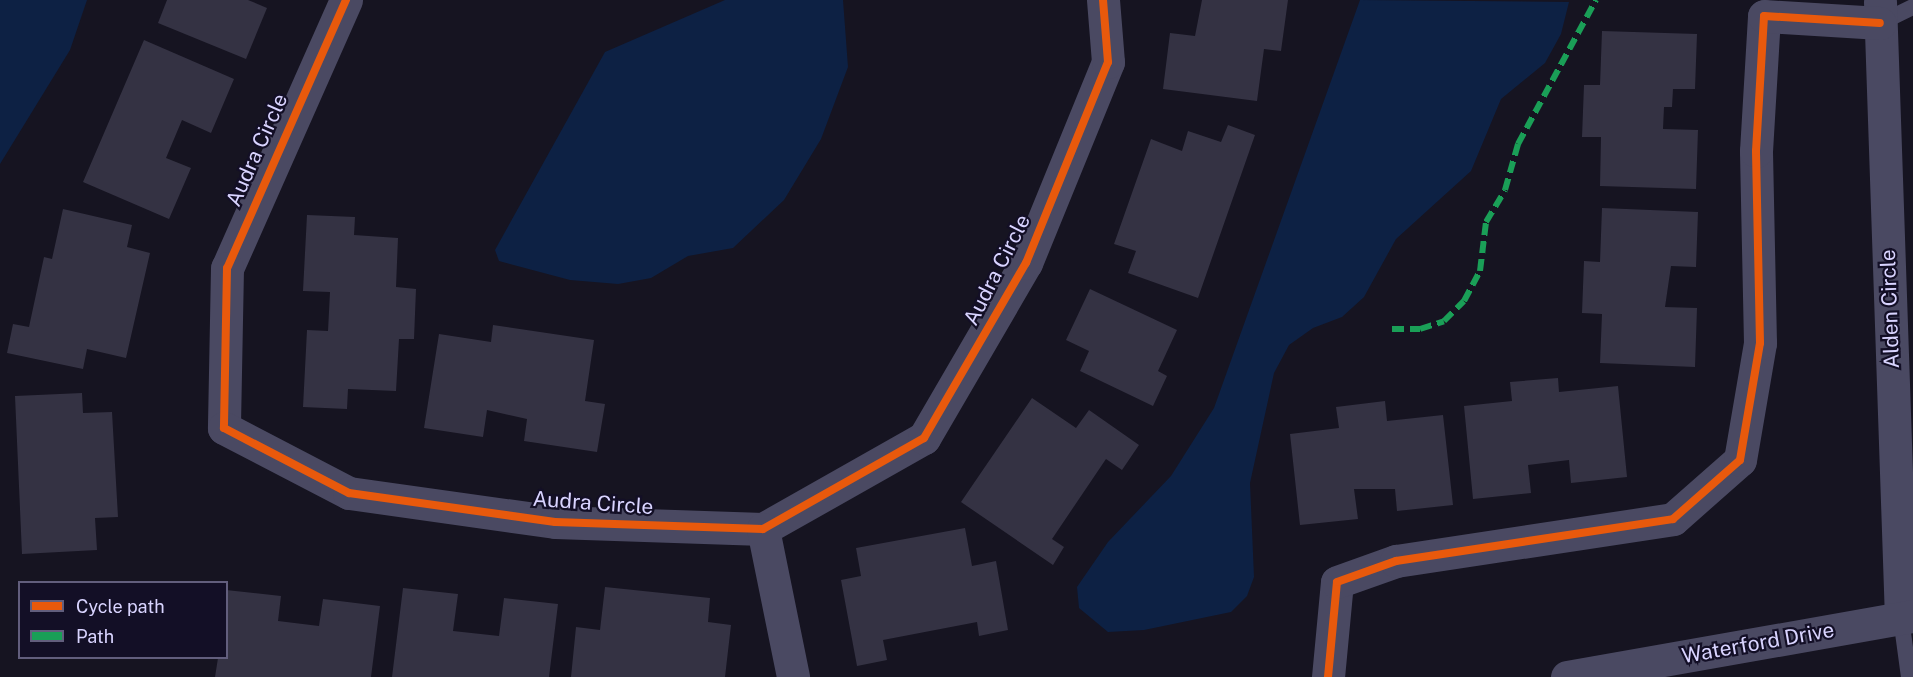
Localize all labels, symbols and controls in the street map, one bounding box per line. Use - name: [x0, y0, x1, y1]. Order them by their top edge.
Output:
- street label: Audra Circle: [221, 90, 293, 210]
- street label: Audra Circle: [958, 210, 1036, 330]
- street label: Alden Circle: [1875, 249, 1905, 369]
- street label: Audra Circle: [532, 486, 654, 520]
- legend: [18, 581, 228, 659]
- text: Cycle path: [76, 596, 165, 617]
- street label: Waterford Drive: [1680, 617, 1836, 669]
- text: Path: [76, 626, 114, 647]

